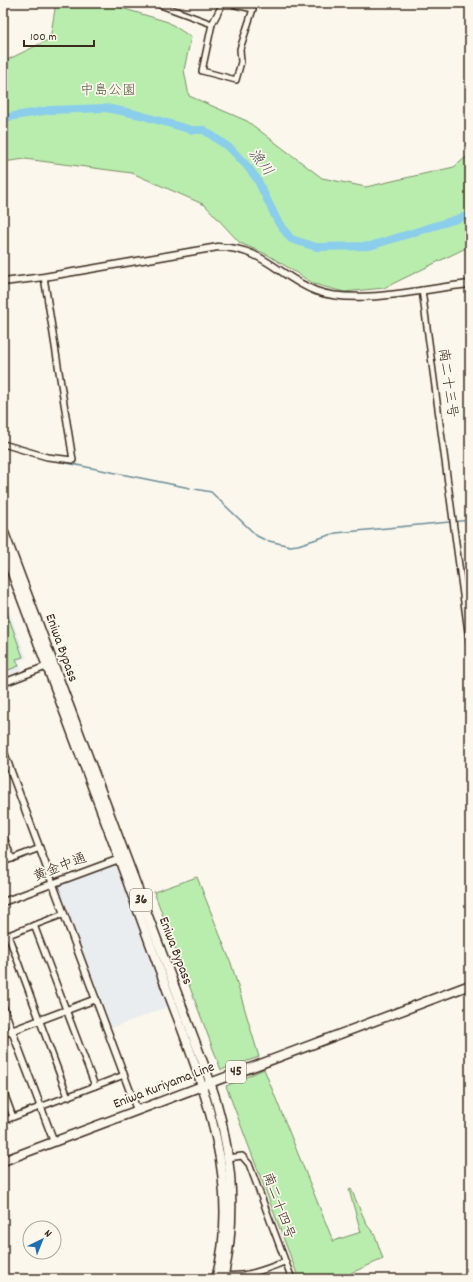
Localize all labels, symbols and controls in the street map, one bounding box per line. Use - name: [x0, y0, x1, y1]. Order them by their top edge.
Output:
- scale bar: [24, 22, 94, 48]
- text: 100 m: [30, 29, 57, 46]
- park label: 中島公園: [80, 81, 136, 101]
- water label: 漁川: [242, 144, 278, 182]
- street label: 南二十三号: [432, 347, 462, 419]
- street label: Eniwa Bypass: [39, 611, 83, 685]
- street label: 黄金中通: [30, 849, 90, 887]
- road number: 36: [130, 889, 152, 911]
- street label: Eniwa Bypass: [153, 914, 197, 988]
- street label: Eniwa Kuriyama Line: [110, 1057, 218, 1115]
- road number: 45: [226, 1061, 246, 1083]
- street label: 南二十四号: [257, 1170, 299, 1242]
- north arrow: [22, 1220, 62, 1260]
- text: N: [40, 1226, 55, 1242]

